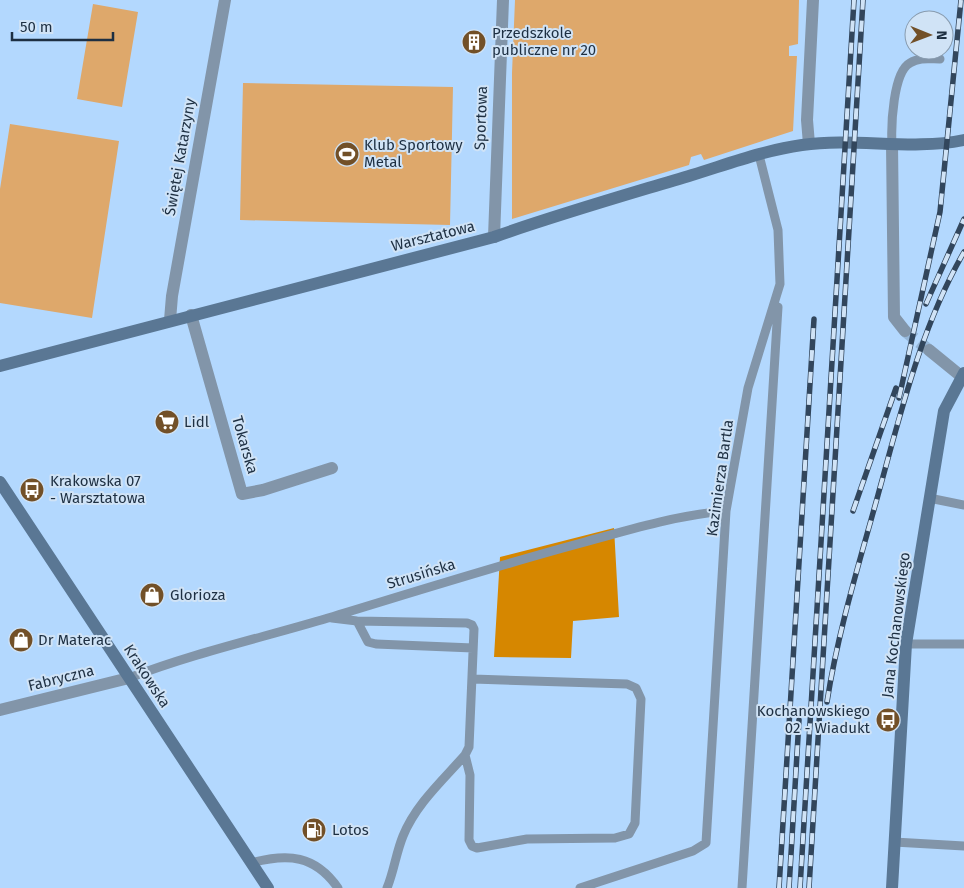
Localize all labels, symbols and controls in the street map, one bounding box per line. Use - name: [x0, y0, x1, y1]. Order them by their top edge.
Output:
- scale bar: [12, 10, 114, 42]
- north arrow: [904, 10, 954, 60]
- text: 50 m: [20, 18, 53, 36]
- place label: Przedszkole publiczne nr 20: [492, 24, 596, 59]
- building icon: Przedszkole publiczne nr 20: [461, 29, 487, 55]
- text: N: [933, 30, 950, 40]
- street label: Sportowa: [471, 86, 491, 150]
- street label: Świętej Katarzyny: [161, 96, 199, 217]
- place label: Klub Sportowy Metal: [364, 136, 463, 171]
- sports icon: Klub Sportowy Metal: [334, 141, 360, 167]
- street label: Warsztatowa: [389, 217, 477, 255]
- supermarket icon: Lidl: [154, 409, 180, 435]
- place label: Lidl: [184, 413, 210, 431]
- street label: Tokarska: [228, 414, 262, 476]
- street label: Kazimierza Bartla: [703, 418, 737, 538]
- place label: Krakowska 07 - Warsztatowa: [50, 472, 145, 507]
- bus stop icon: Krakowska 07 - Warsztatowa: [19, 477, 45, 503]
- street label: Jana Kochanowskiego: [878, 551, 914, 699]
- street label: Strusińska: [385, 555, 457, 593]
- shop icon: Glorioza: [139, 582, 165, 608]
- place label: Glorioza: [170, 586, 226, 604]
- shop icon: Dr Materac: [8, 627, 34, 653]
- place label: Dr Materac: [38, 631, 111, 649]
- street label: Krakowska: [120, 641, 174, 711]
- street label: Fabryczna: [26, 661, 96, 695]
- place label: Kochanowskiego 02 - Wiadukt: [757, 702, 871, 737]
- bus stop icon: Kochanowskiego 02 - Wiadukt: [875, 707, 901, 733]
- fuel station icon: Lotos: [301, 817, 327, 843]
- place label: Lotos: [332, 821, 369, 839]

